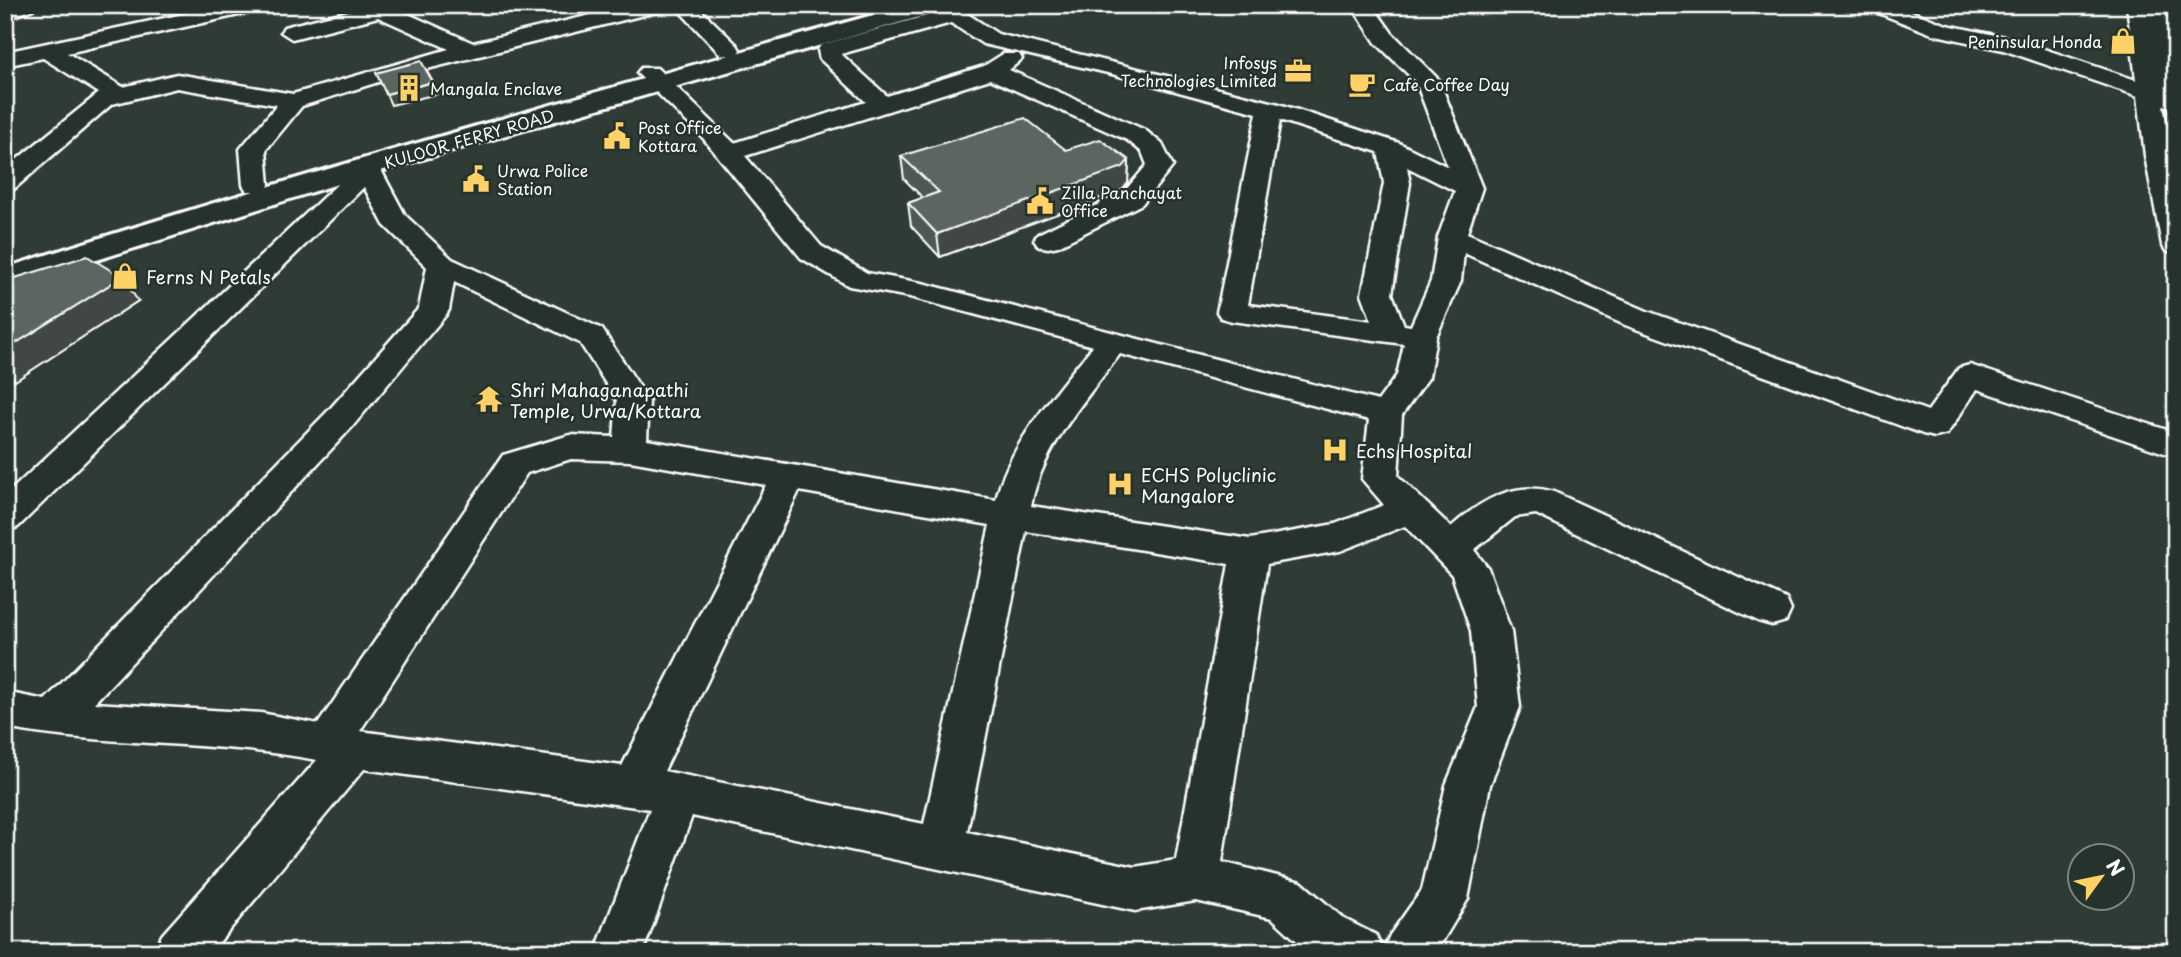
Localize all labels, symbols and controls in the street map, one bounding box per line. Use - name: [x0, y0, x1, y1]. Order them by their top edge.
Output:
- shop icon: Peninsular Honda: [2108, 26, 2138, 56]
- place label: Peninsular Honda: [1968, 29, 2102, 53]
- place label: Infosys Technologies Limited: [1121, 50, 1277, 92]
- office icon: Infosys Technologies Limited: [1283, 56, 1313, 86]
- cafe icon: Cafe Coffee Day: [1347, 69, 1377, 99]
- place label: Cafe Coffee Day: [1383, 72, 1510, 96]
- building icon: Mangala Enclave: [394, 73, 424, 103]
- place label: Mangala Enclave: [430, 76, 562, 100]
- street label: KULOOR FERRY ROAD: [381, 102, 557, 174]
- place label: Post Office Kottara: [638, 115, 722, 157]
- public building icon: Post Office Kottara: [602, 121, 632, 151]
- place label: Urwa Police Station: [497, 158, 588, 200]
- public building icon: Urwa Police Station: [461, 164, 491, 194]
- place label: Zilla Panchayat Office: [1061, 180, 1183, 222]
- public building icon: Zilla Panchayat Office: [1025, 186, 1055, 216]
- shop icon: Ferns N Petals: [110, 261, 140, 291]
- place label: Ferns N Petals: [146, 263, 271, 290]
- place label: Shri Mahaganapathi Temple, Urwa/Kottara: [510, 376, 702, 424]
- temple icon: Shri Mahaganapathi Temple, Urwa/Kottara: [474, 384, 504, 414]
- hospital icon: Echs Hospital: [1320, 435, 1350, 465]
- place label: Echs Hospital: [1356, 437, 1472, 464]
- place label: ECHS Polyclinic Mangalore: [1141, 461, 1276, 509]
- hospital icon: ECHS Polyclinic Mangalore: [1105, 469, 1135, 499]
- north arrow: [2066, 842, 2136, 912]
- text: N: [2100, 853, 2132, 881]

